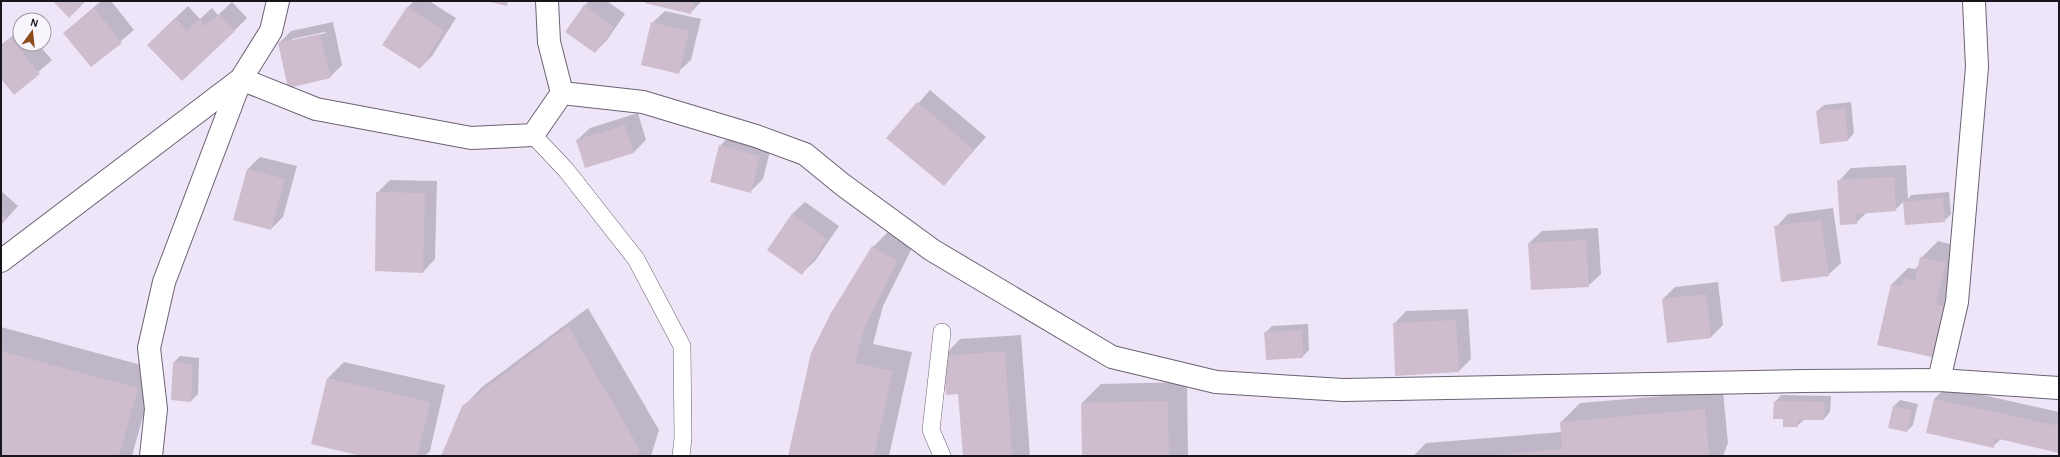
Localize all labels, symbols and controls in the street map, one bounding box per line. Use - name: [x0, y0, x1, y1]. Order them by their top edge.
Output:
- north arrow: [12, 12, 52, 52]
- text: N: [29, 17, 40, 29]

